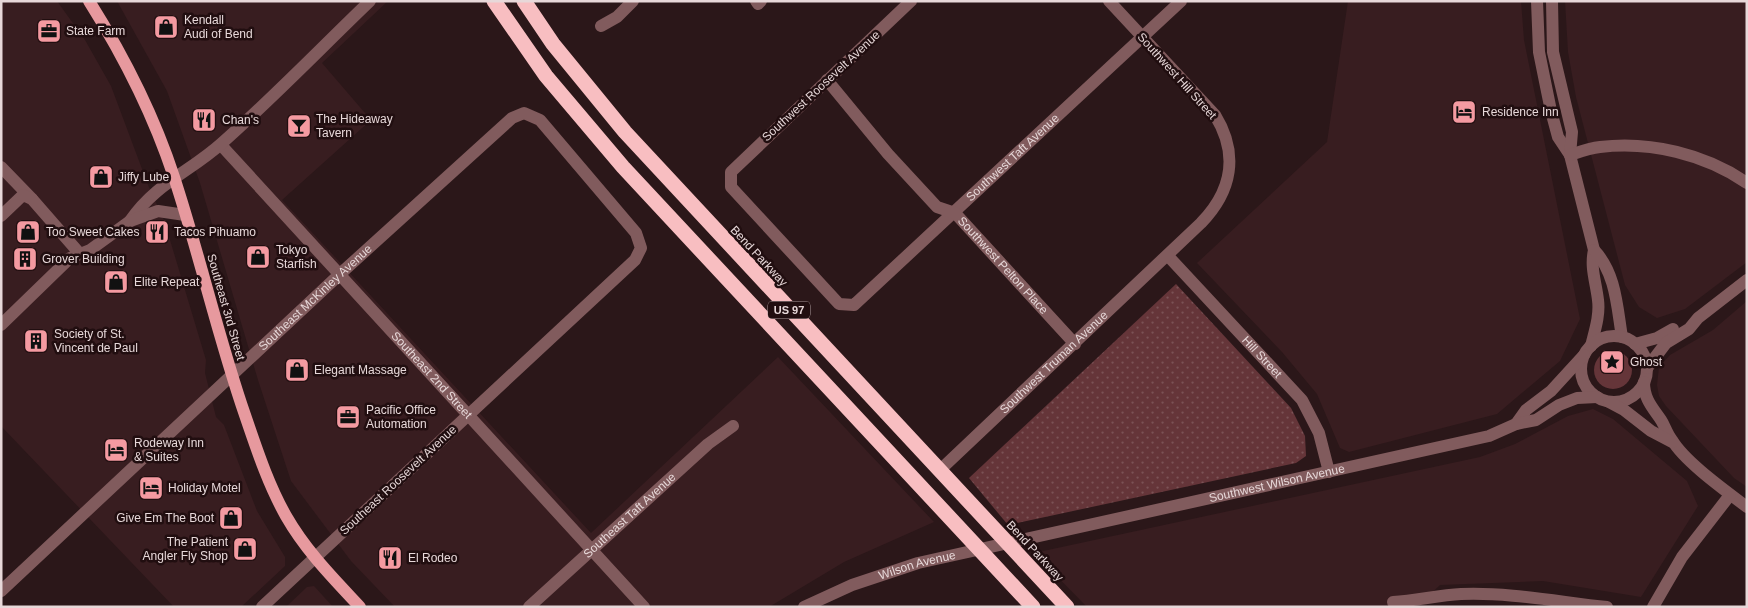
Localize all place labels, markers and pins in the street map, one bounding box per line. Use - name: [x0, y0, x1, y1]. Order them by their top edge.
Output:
- place label: Kendall Audi of Bend: [184, 13, 253, 41]
- shop icon: Kendall Audi of Bend: [153, 14, 179, 40]
- office icon: State Farm: [36, 18, 62, 44]
- place label: State Farm: [66, 24, 125, 38]
- hotel icon: Residence Inn: [1451, 99, 1477, 125]
- place label: Residence Inn: [1482, 105, 1559, 119]
- restaurant icon: Chan's: [191, 107, 217, 133]
- place label: The Hideaway Tavern: [316, 112, 393, 140]
- place label: Chan's: [222, 113, 259, 127]
- bar icon: The Hideaway Tavern: [286, 113, 312, 139]
- shop icon: Jiffy Lube: [88, 164, 114, 190]
- place label: Jiffy Lube: [118, 170, 169, 184]
- shop icon: Too Sweet Cakes: [15, 219, 41, 245]
- restaurant icon: Tacos Pihuamo: [144, 219, 170, 245]
- place label: Too Sweet Cakes: [46, 225, 139, 239]
- place label: Tacos Pihuamo: [174, 225, 256, 239]
- place label: Tokyo Starfish: [276, 243, 317, 271]
- shop icon: Tokyo Starfish: [245, 244, 271, 270]
- building icon: Grover Building: [12, 246, 38, 272]
- place label: Grover Building: [42, 252, 125, 266]
- shop icon: Elite Repeat: [103, 269, 129, 295]
- place label: Elite Repeat: [134, 275, 200, 289]
- place label: Society of St. Vincent de Paul: [54, 327, 138, 355]
- building icon: Society of St. Vincent de Paul: [23, 328, 49, 354]
- place icon: Ghost: [1599, 349, 1625, 375]
- place label: Ghost: [1630, 355, 1663, 369]
- shop icon: Elegant Massage: [284, 357, 310, 383]
- place label: Elegant Massage: [314, 363, 407, 377]
- place label: Pacific Office Automation: [366, 403, 436, 431]
- office icon: Pacific Office Automation: [335, 404, 361, 430]
- place label: Rodeway Inn & Suites: [134, 436, 204, 464]
- hotel icon: Rodeway Inn & Suites: [103, 437, 129, 463]
- hotel icon: Holiday Motel: [138, 475, 164, 501]
- place label: Holiday Motel: [168, 481, 241, 495]
- shop icon: Give Em The Boot: [218, 505, 244, 531]
- place label: Give Em The Boot: [116, 511, 215, 525]
- place label: The Patient Angler Fly Shop: [143, 535, 229, 563]
- shop icon: The Patient Angler Fly Shop: [232, 536, 258, 562]
- restaurant icon: El Rodeo: [377, 545, 403, 571]
- place label: El Rodeo: [408, 551, 458, 565]

